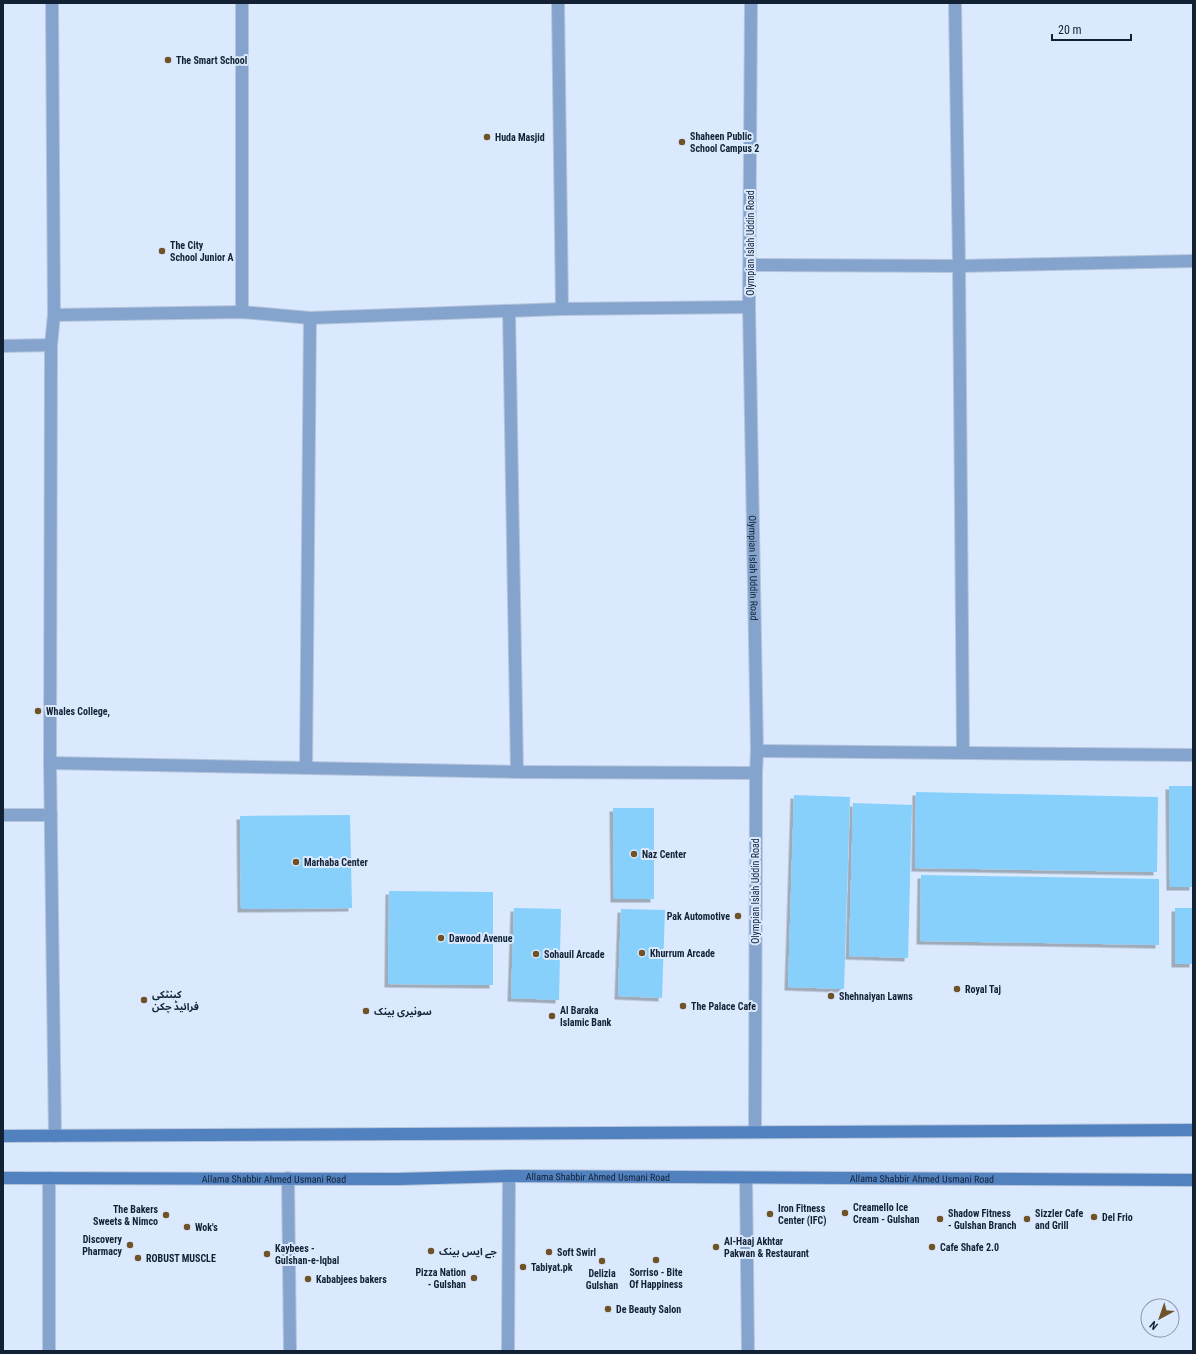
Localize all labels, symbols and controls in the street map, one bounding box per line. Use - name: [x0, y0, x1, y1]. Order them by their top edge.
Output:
- scale bar: [1052, 16, 1131, 42]
- text: 20 m: [1058, 23, 1082, 37]
- marker: The Smart School: [163, 55, 173, 65]
- place label: The Smart School: [176, 55, 247, 66]
- place label: Shaheen Public School Campus 2: [690, 131, 759, 154]
- marker: Huda Masjid: [482, 132, 492, 142]
- place label: Huda Masjid: [495, 132, 545, 143]
- marker: Shaheen Public School Campus 2: [677, 137, 687, 147]
- street label: Olympian Islah Uddin Road: [745, 190, 756, 296]
- place label: The City School Junior A: [170, 240, 234, 263]
- marker: The City School Junior A: [157, 246, 167, 256]
- street label: Olympian Islah Uddin Road: [747, 515, 760, 621]
- marker: Whales College,: [33, 706, 43, 716]
- place label: Whales College,: [46, 706, 110, 718]
- street label: Olympian Islah Uddin Road: [750, 838, 761, 944]
- marker: Naz Center: [629, 849, 639, 859]
- place label: Naz Center: [642, 849, 687, 860]
- marker: Marhaba Center: [291, 857, 301, 867]
- place label: Marhaba Center: [304, 857, 368, 868]
- place label: Pak Automotive: [667, 911, 730, 922]
- marker: Pak Automotive: [733, 911, 743, 921]
- marker: Dawood Avenue: [436, 933, 446, 943]
- place label: Dawood Avenue: [449, 933, 513, 944]
- marker: Khurrum Arcade: [637, 948, 647, 958]
- place label: Khurrum Arcade: [650, 948, 715, 959]
- marker: Sohauil Arcade: [531, 949, 541, 959]
- place label: Sohauil Arcade: [544, 949, 605, 960]
- marker: Royal Taj: [952, 984, 962, 994]
- place label: Royal Taj: [965, 984, 1001, 995]
- place label: کینٹکی فرائیڈ چکن: [152, 989, 199, 1013]
- marker: Shehnaiyan Lawns: [826, 991, 836, 1001]
- place label: Shehnaiyan Lawns: [839, 991, 913, 1002]
- marker: کینٹکی فرائیڈ چکن: [139, 995, 149, 1005]
- marker: The Palace Cafe: [678, 1001, 688, 1011]
- place label: The Palace Cafe: [691, 1001, 756, 1012]
- place label: Al Baraka Islamic Bank: [560, 1005, 612, 1028]
- marker: سونیری بینک: [361, 1006, 371, 1016]
- place label: سونیری بینک: [374, 1006, 432, 1018]
- marker: Al Baraka Islamic Bank: [547, 1011, 557, 1021]
- street label: Allama Shabbir Ahmed Usmani Road: [526, 1171, 670, 1182]
- street label: Allama Shabbir Ahmed Usmani Road: [850, 1172, 994, 1184]
- street label: Allama Shabbir Ahmed Usmani Road: [202, 1173, 346, 1184]
- place label: Creamello Ice Cream - Gulshan: [853, 1202, 920, 1225]
- place label: Iron Fitness Center (IFC): [778, 1203, 826, 1227]
- place label: The Bakers Sweets & Nimco: [93, 1204, 158, 1227]
- marker: Creamello Ice Cream - Gulshan: [840, 1208, 850, 1218]
- place label: Shadow Fitness - Gulshan Branch: [948, 1208, 1017, 1231]
- place label: Sizzler Cafe and Grill: [1035, 1208, 1083, 1231]
- marker: Iron Fitness Center (IFC): [765, 1209, 775, 1219]
- marker: The Bakers Sweets & Nimco: [161, 1210, 171, 1220]
- marker: Del Frio: [1089, 1212, 1099, 1222]
- place label: Del Frio: [1102, 1212, 1133, 1223]
- marker: Shadow Fitness - Gulshan Branch: [935, 1214, 945, 1224]
- marker: Sizzler Cafe and Grill: [1022, 1214, 1032, 1224]
- marker: Wok's: [182, 1222, 192, 1232]
- place label: Wok's: [195, 1222, 218, 1233]
- place label: Discovery Pharmacy: [82, 1234, 123, 1257]
- place label: Al-Haaj Akhtar Pakwan & Restaurant: [724, 1236, 809, 1259]
- marker: Discovery Pharmacy: [125, 1240, 135, 1250]
- marker: Al-Haaj Akhtar Pakwan & Restaurant: [711, 1242, 721, 1252]
- marker: Cafe Shafe 2.0: [927, 1242, 937, 1252]
- place label: Cafe Shafe 2.0: [940, 1242, 999, 1253]
- place label: Kaybees - Gulshan-e-Iqbal: [275, 1243, 339, 1266]
- marker: جے ایس بینک: [426, 1246, 436, 1256]
- place label: جے ایس بینک: [439, 1246, 498, 1259]
- marker: Soft Swirl: [544, 1247, 554, 1257]
- place label: Soft Swirl: [557, 1247, 596, 1258]
- marker: Kaybees - Gulshan-e-Iqbal: [262, 1249, 272, 1259]
- marker: ROBUST MUSCLE: [133, 1253, 143, 1263]
- place label: ROBUST MUSCLE: [146, 1253, 216, 1264]
- marker: Sorriso - Bite Of Happiness: [651, 1255, 661, 1265]
- marker: Delizia Gulshan: [597, 1256, 607, 1266]
- marker: Tabiyat.pk: [518, 1262, 528, 1272]
- place label: Tabiyat.pk: [531, 1262, 573, 1273]
- place label: Pizza Nation - Gulshan: [415, 1267, 466, 1290]
- place label: Sorriso - Bite Of Happiness: [629, 1267, 683, 1290]
- place label: Delizia Gulshan: [586, 1268, 618, 1291]
- marker: Pizza Nation - Gulshan: [469, 1273, 479, 1283]
- marker: Kababjees bakers: [303, 1274, 313, 1284]
- place label: Kababjees bakers: [316, 1274, 387, 1285]
- north arrow: [1140, 1298, 1180, 1338]
- marker: De Beauty Salon: [603, 1304, 613, 1314]
- place label: De Beauty Salon: [616, 1304, 681, 1315]
- text: N: [1147, 1318, 1161, 1332]

